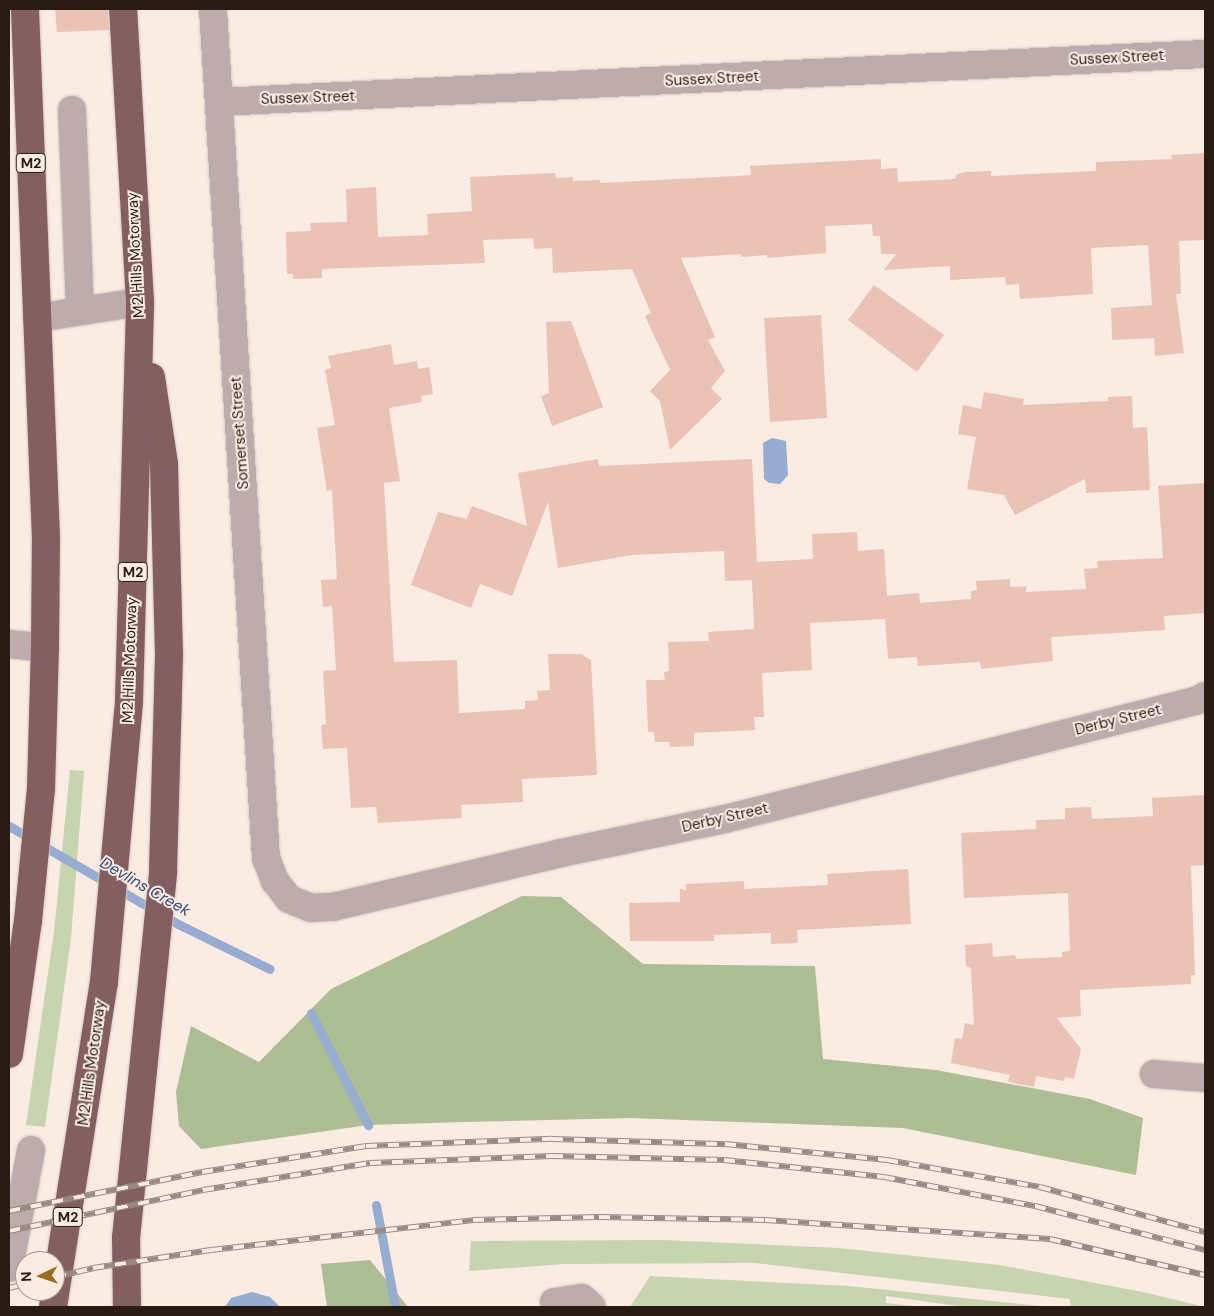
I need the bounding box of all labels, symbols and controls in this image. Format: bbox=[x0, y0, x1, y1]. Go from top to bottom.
street label: Sussex Street bbox=[1069, 47, 1165, 69]
street label: Sussex Street bbox=[664, 68, 760, 90]
street label: Sussex Street bbox=[260, 87, 356, 109]
road number: M2 bbox=[15, 152, 47, 174]
street label: M2 Hills Motorway bbox=[124, 192, 148, 318]
street label: Somerset Street bbox=[227, 376, 253, 490]
road number: M2 bbox=[117, 560, 149, 584]
street label: M2 Hills Motorway bbox=[119, 597, 141, 723]
street label: Derby Street bbox=[1073, 701, 1163, 739]
street label: Derby Street bbox=[680, 799, 770, 837]
water label: Devlins Creek bbox=[96, 853, 194, 921]
street label: M2 Hills Motorway bbox=[74, 999, 110, 1127]
road number: M2 bbox=[52, 1206, 84, 1228]
north arrow bbox=[15, 1251, 65, 1301]
text: N bbox=[17, 1271, 35, 1282]

